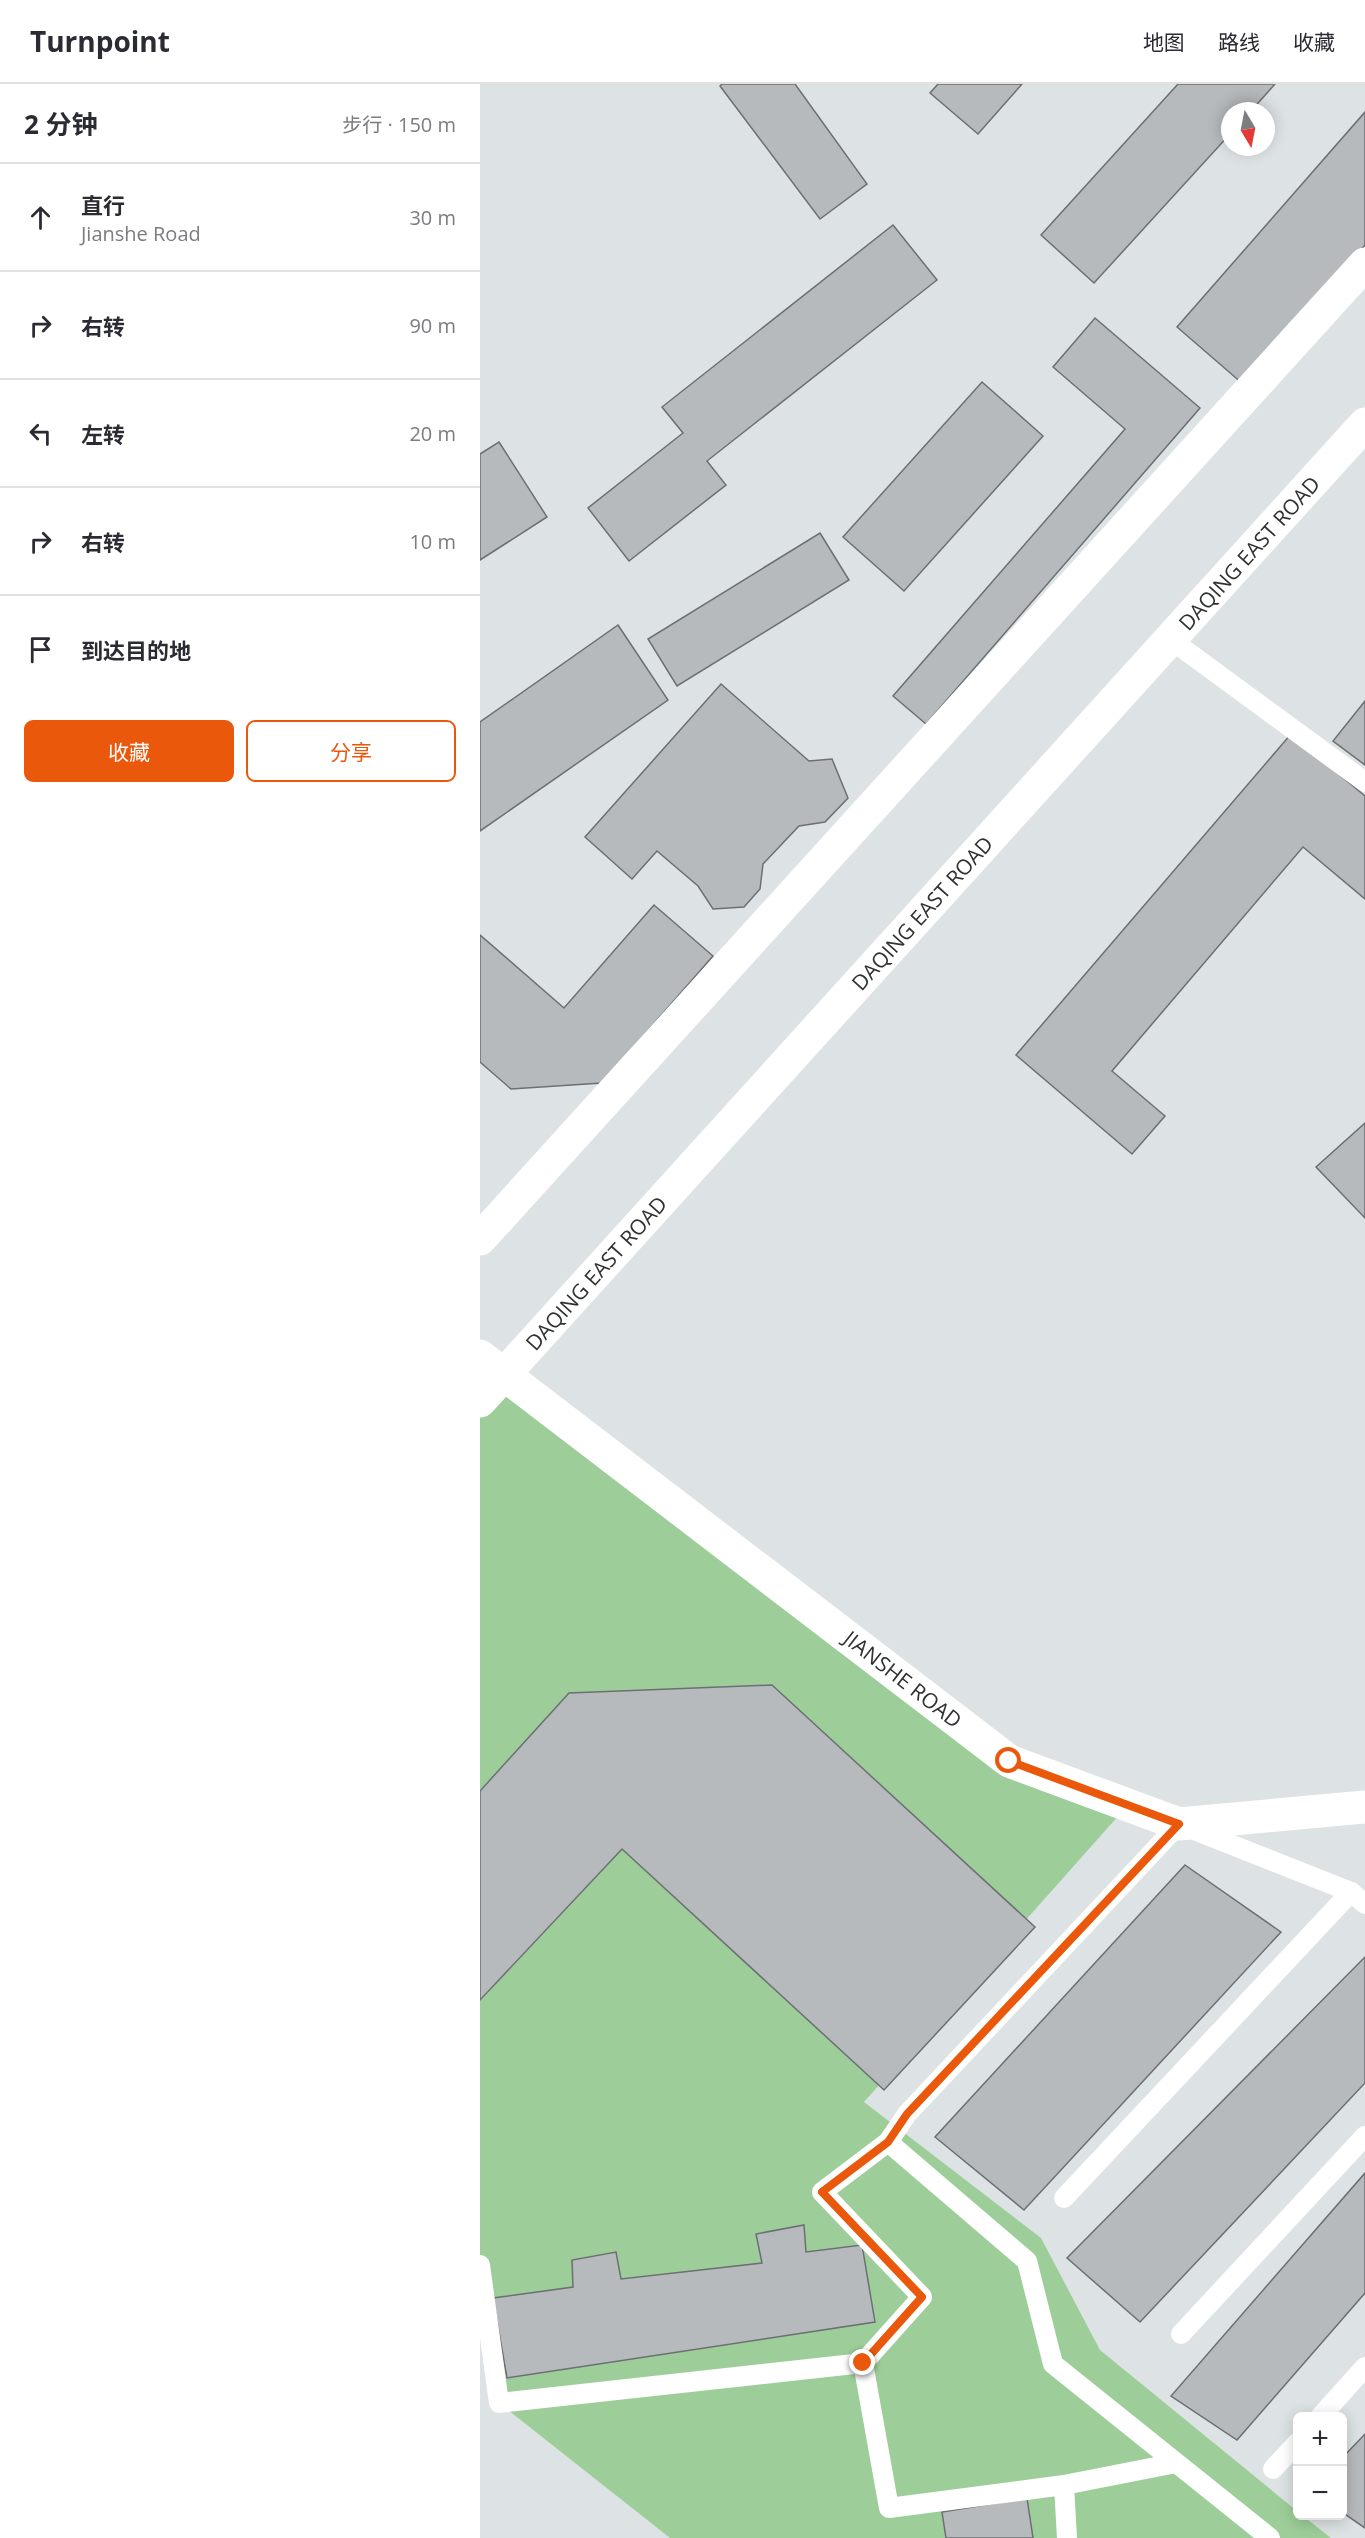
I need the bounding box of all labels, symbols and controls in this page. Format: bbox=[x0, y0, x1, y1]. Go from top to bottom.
text: Turnpoint bbox=[30, 22, 170, 60]
text: 地图 bbox=[1143, 28, 1185, 56]
text: 路线 bbox=[1218, 28, 1260, 56]
text: 收藏 bbox=[1293, 28, 1335, 56]
north arrow bbox=[1221, 102, 1275, 156]
text: 2 分钟 bbox=[24, 106, 98, 142]
text: 步行 · 150 m bbox=[342, 111, 456, 138]
text: 直行 bbox=[81, 190, 125, 220]
icon: ahead bbox=[24, 201, 57, 234]
text: 30 m bbox=[409, 204, 456, 231]
text: Jianshe Road bbox=[81, 220, 201, 247]
icon: right bbox=[24, 309, 57, 342]
text: 右转 bbox=[81, 311, 125, 341]
text: 90 m bbox=[409, 312, 456, 339]
icon: left bbox=[24, 417, 57, 450]
text: 左转 bbox=[81, 419, 125, 449]
text: 20 m bbox=[409, 420, 456, 447]
street label: DAQING EAST ROAD bbox=[1172, 470, 1326, 636]
icon: right bbox=[24, 525, 57, 558]
text: 右转 bbox=[81, 527, 125, 557]
text: 10 m bbox=[409, 528, 456, 555]
icon: arrive bbox=[24, 633, 57, 666]
text: 到达目的地 bbox=[81, 635, 191, 665]
button: 收藏 bbox=[24, 720, 234, 782]
button: 分享 bbox=[246, 720, 456, 782]
street label: DAQING EAST ROAD bbox=[845, 830, 999, 996]
street label: DAQING EAST ROAD bbox=[519, 1190, 673, 1356]
street label: JIANSHE ROAD bbox=[837, 1623, 968, 1734]
route start bbox=[995, 1747, 1021, 1773]
route end bbox=[849, 2349, 875, 2375]
map controls bbox=[1293, 2412, 1347, 2520]
button: + bbox=[1293, 2412, 1347, 2466]
button: − bbox=[1293, 2466, 1347, 2520]

